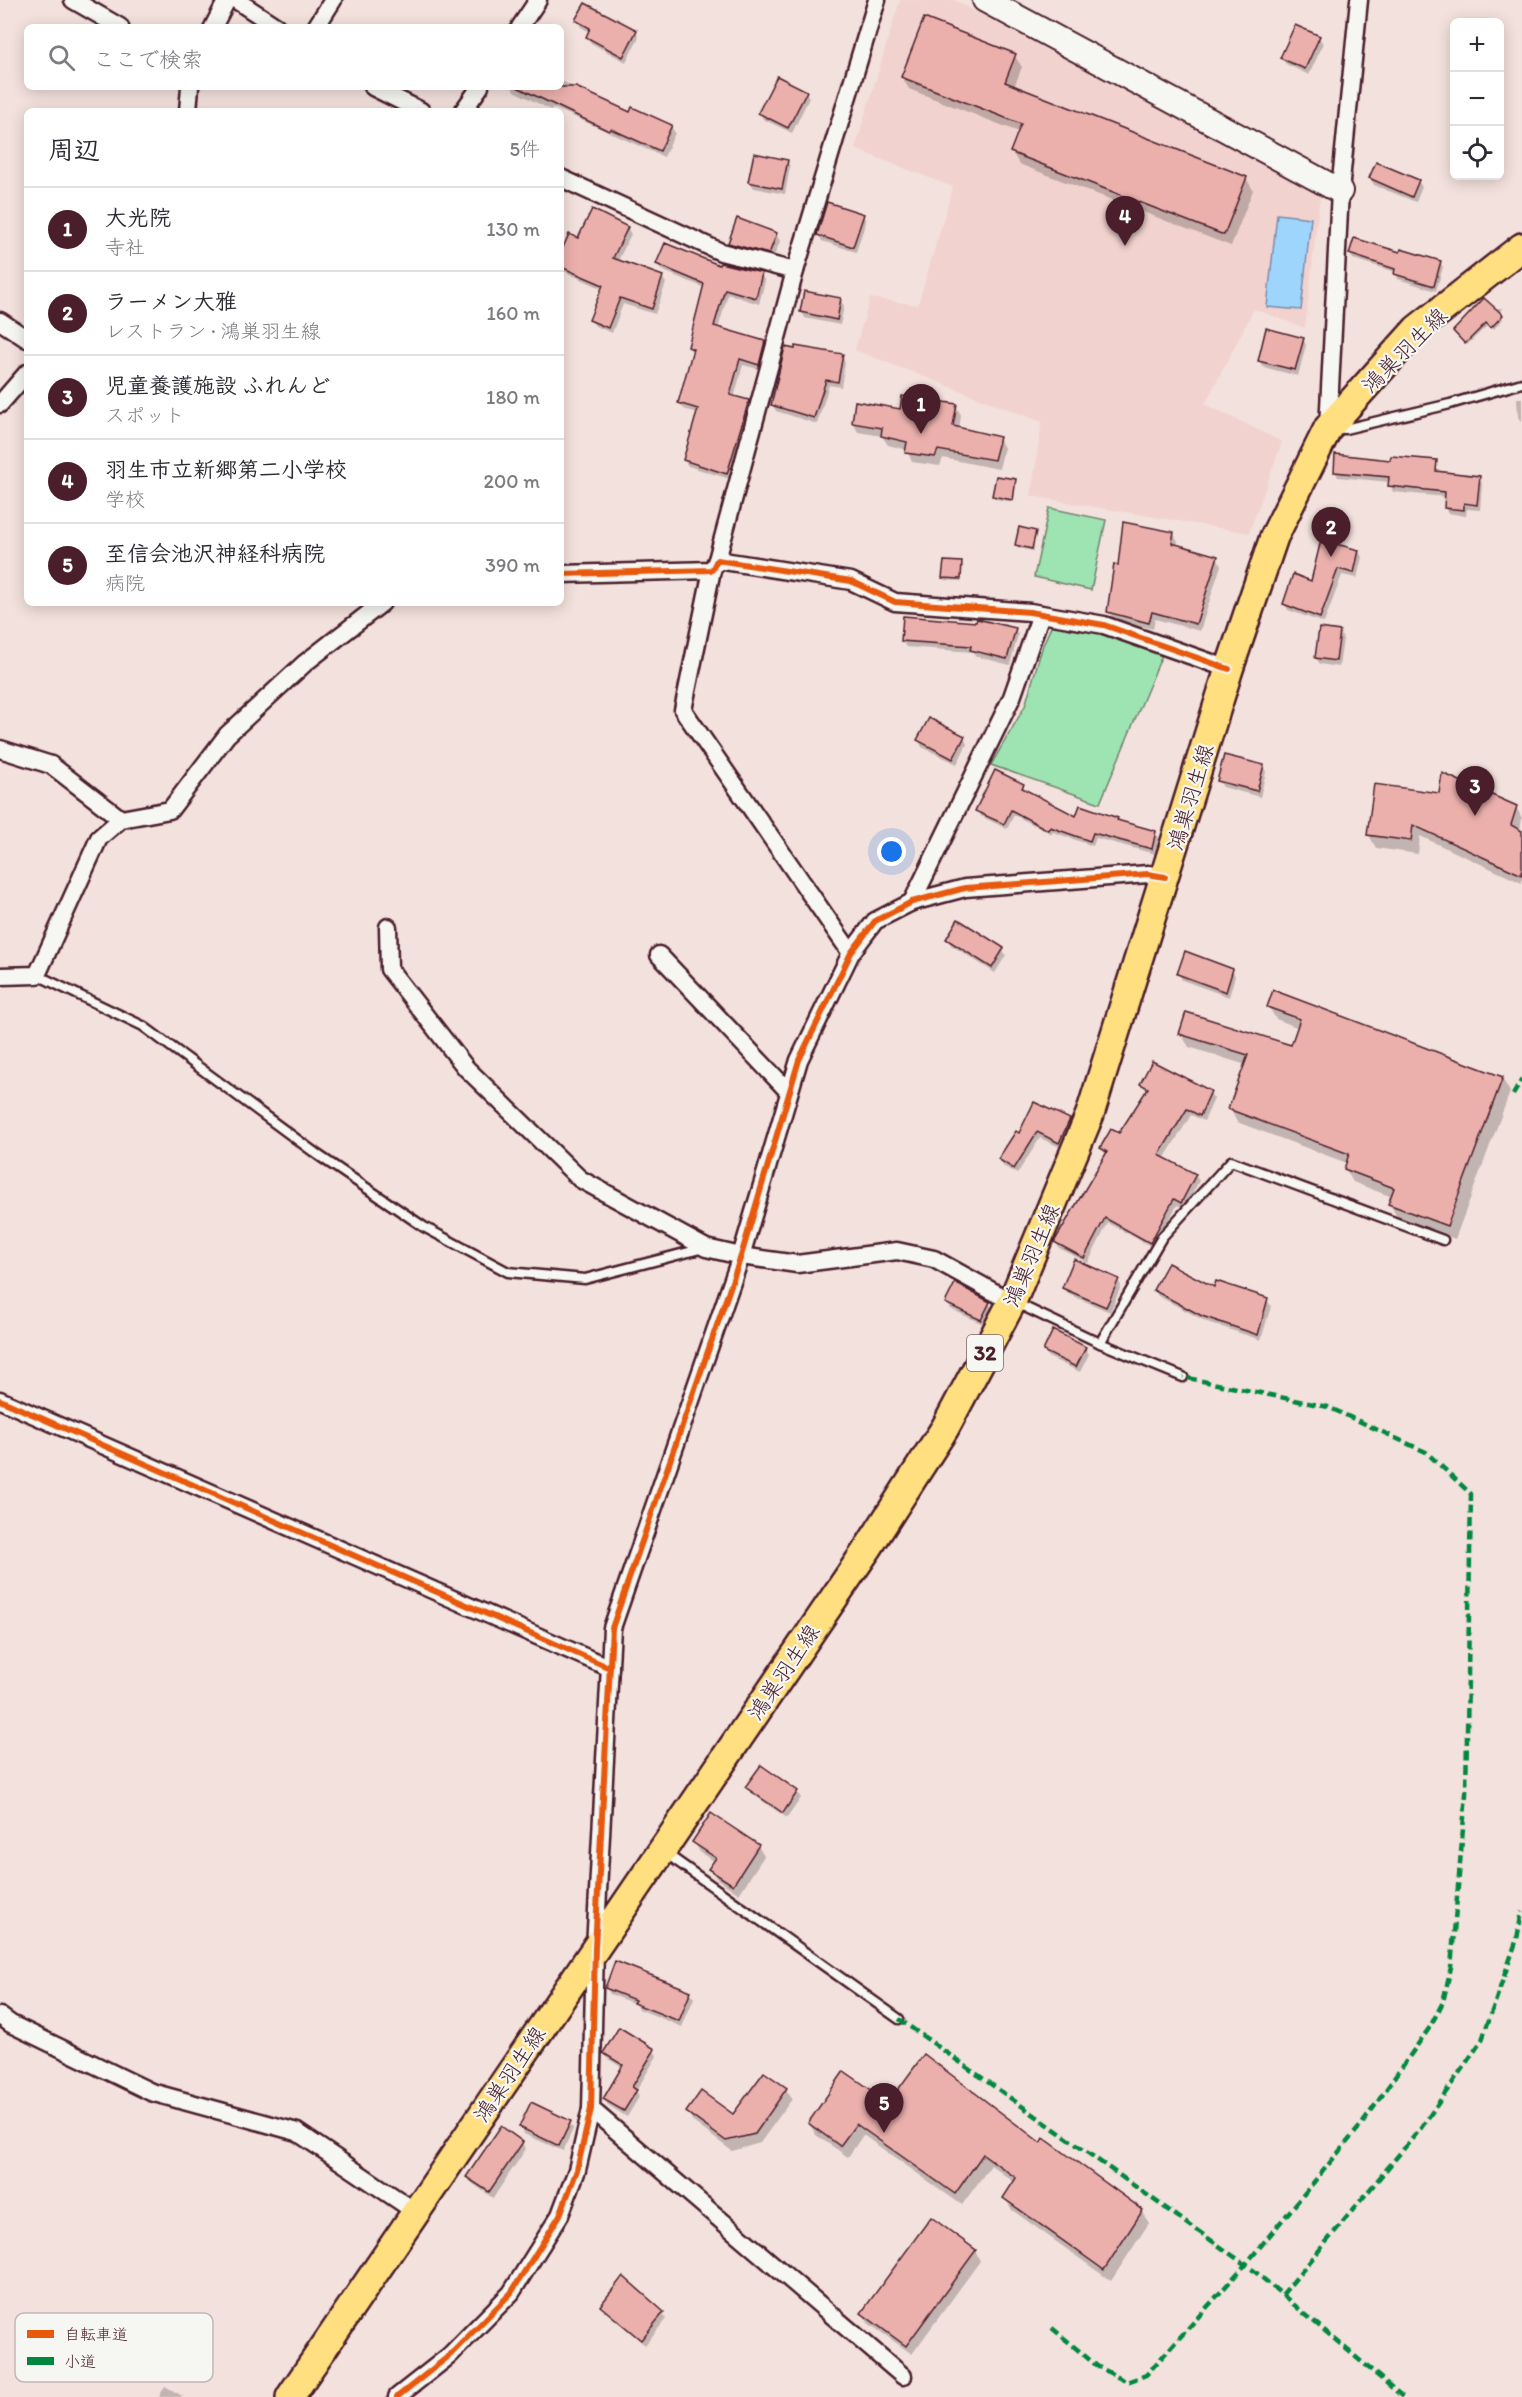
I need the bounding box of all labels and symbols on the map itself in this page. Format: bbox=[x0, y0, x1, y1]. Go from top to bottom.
pin: 4 bbox=[1106, 196, 1144, 246]
street label: 鴻巣羽生線 bbox=[1356, 302, 1453, 399]
pin: 1 bbox=[902, 384, 940, 434]
pin: 2 bbox=[1312, 508, 1350, 557]
street label: 鴻巣羽生線 bbox=[1161, 741, 1219, 854]
pin: 3 bbox=[1456, 766, 1494, 816]
your location bbox=[877, 837, 906, 866]
street label: 鴻巣羽生線 bbox=[998, 1199, 1065, 1311]
road number: 32 bbox=[967, 1335, 1003, 1371]
street label: 鴻巣羽生線 bbox=[741, 1619, 825, 1725]
street label: 鴻巣羽生線 bbox=[467, 2021, 551, 2127]
pin: 5 bbox=[864, 2084, 904, 2133]
legend bbox=[15, 2313, 213, 2382]
text: 自転車道 bbox=[64, 2325, 128, 2344]
text: 小道 bbox=[64, 2352, 96, 2371]

